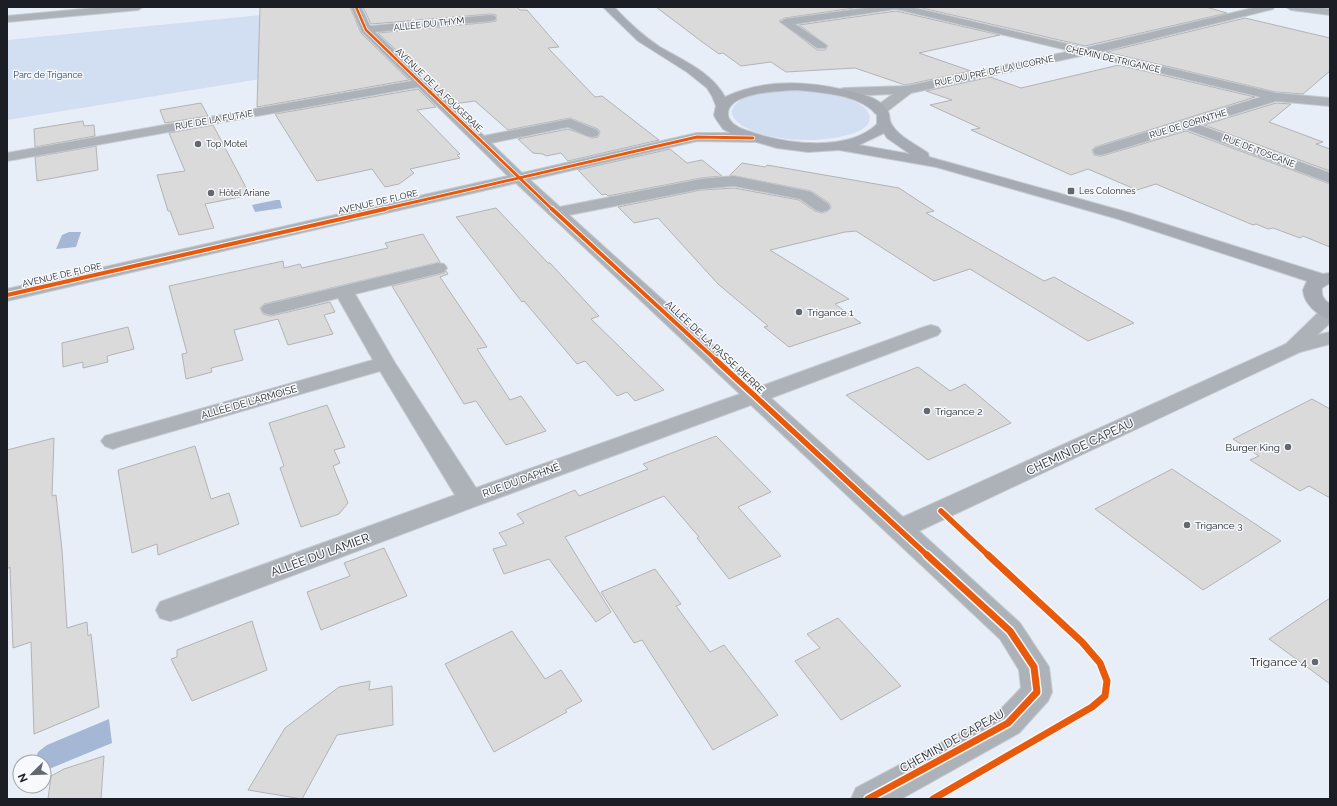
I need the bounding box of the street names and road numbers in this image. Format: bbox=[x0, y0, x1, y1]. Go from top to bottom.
street label: ALLÉE DU THYM bbox=[393, 14, 465, 33]
street label: CHEMIN DE TRIGANCE bbox=[1065, 43, 1162, 75]
street label: AVENUE DE LA FOUGERAIE bbox=[394, 46, 485, 134]
street label: RUE DU PRÉ DE LA LICORNE bbox=[933, 52, 1055, 89]
street label: RUE DE CORINTHE bbox=[1148, 107, 1228, 141]
street label: RUE DE LA FUTAIE bbox=[174, 108, 254, 132]
street label: RUE DE TOSCANE bbox=[1222, 133, 1297, 170]
street label: AVENUE DE FLORE bbox=[337, 188, 419, 216]
street label: AVENUE DE FLORE bbox=[21, 261, 103, 289]
street label: ALLÉE DE LA PASSE PIERRE bbox=[663, 298, 767, 396]
street label: ALLÉE DE L'ARMOISE bbox=[200, 383, 298, 421]
street label: CHEMIN DE CAPEAU bbox=[1024, 416, 1136, 478]
street label: RUE DU DAPHNÉ bbox=[481, 461, 561, 499]
street label: ALLÉE DU LAMIER bbox=[269, 531, 372, 579]
street label: CHEMIN DE CAPEAU bbox=[897, 707, 1007, 775]

